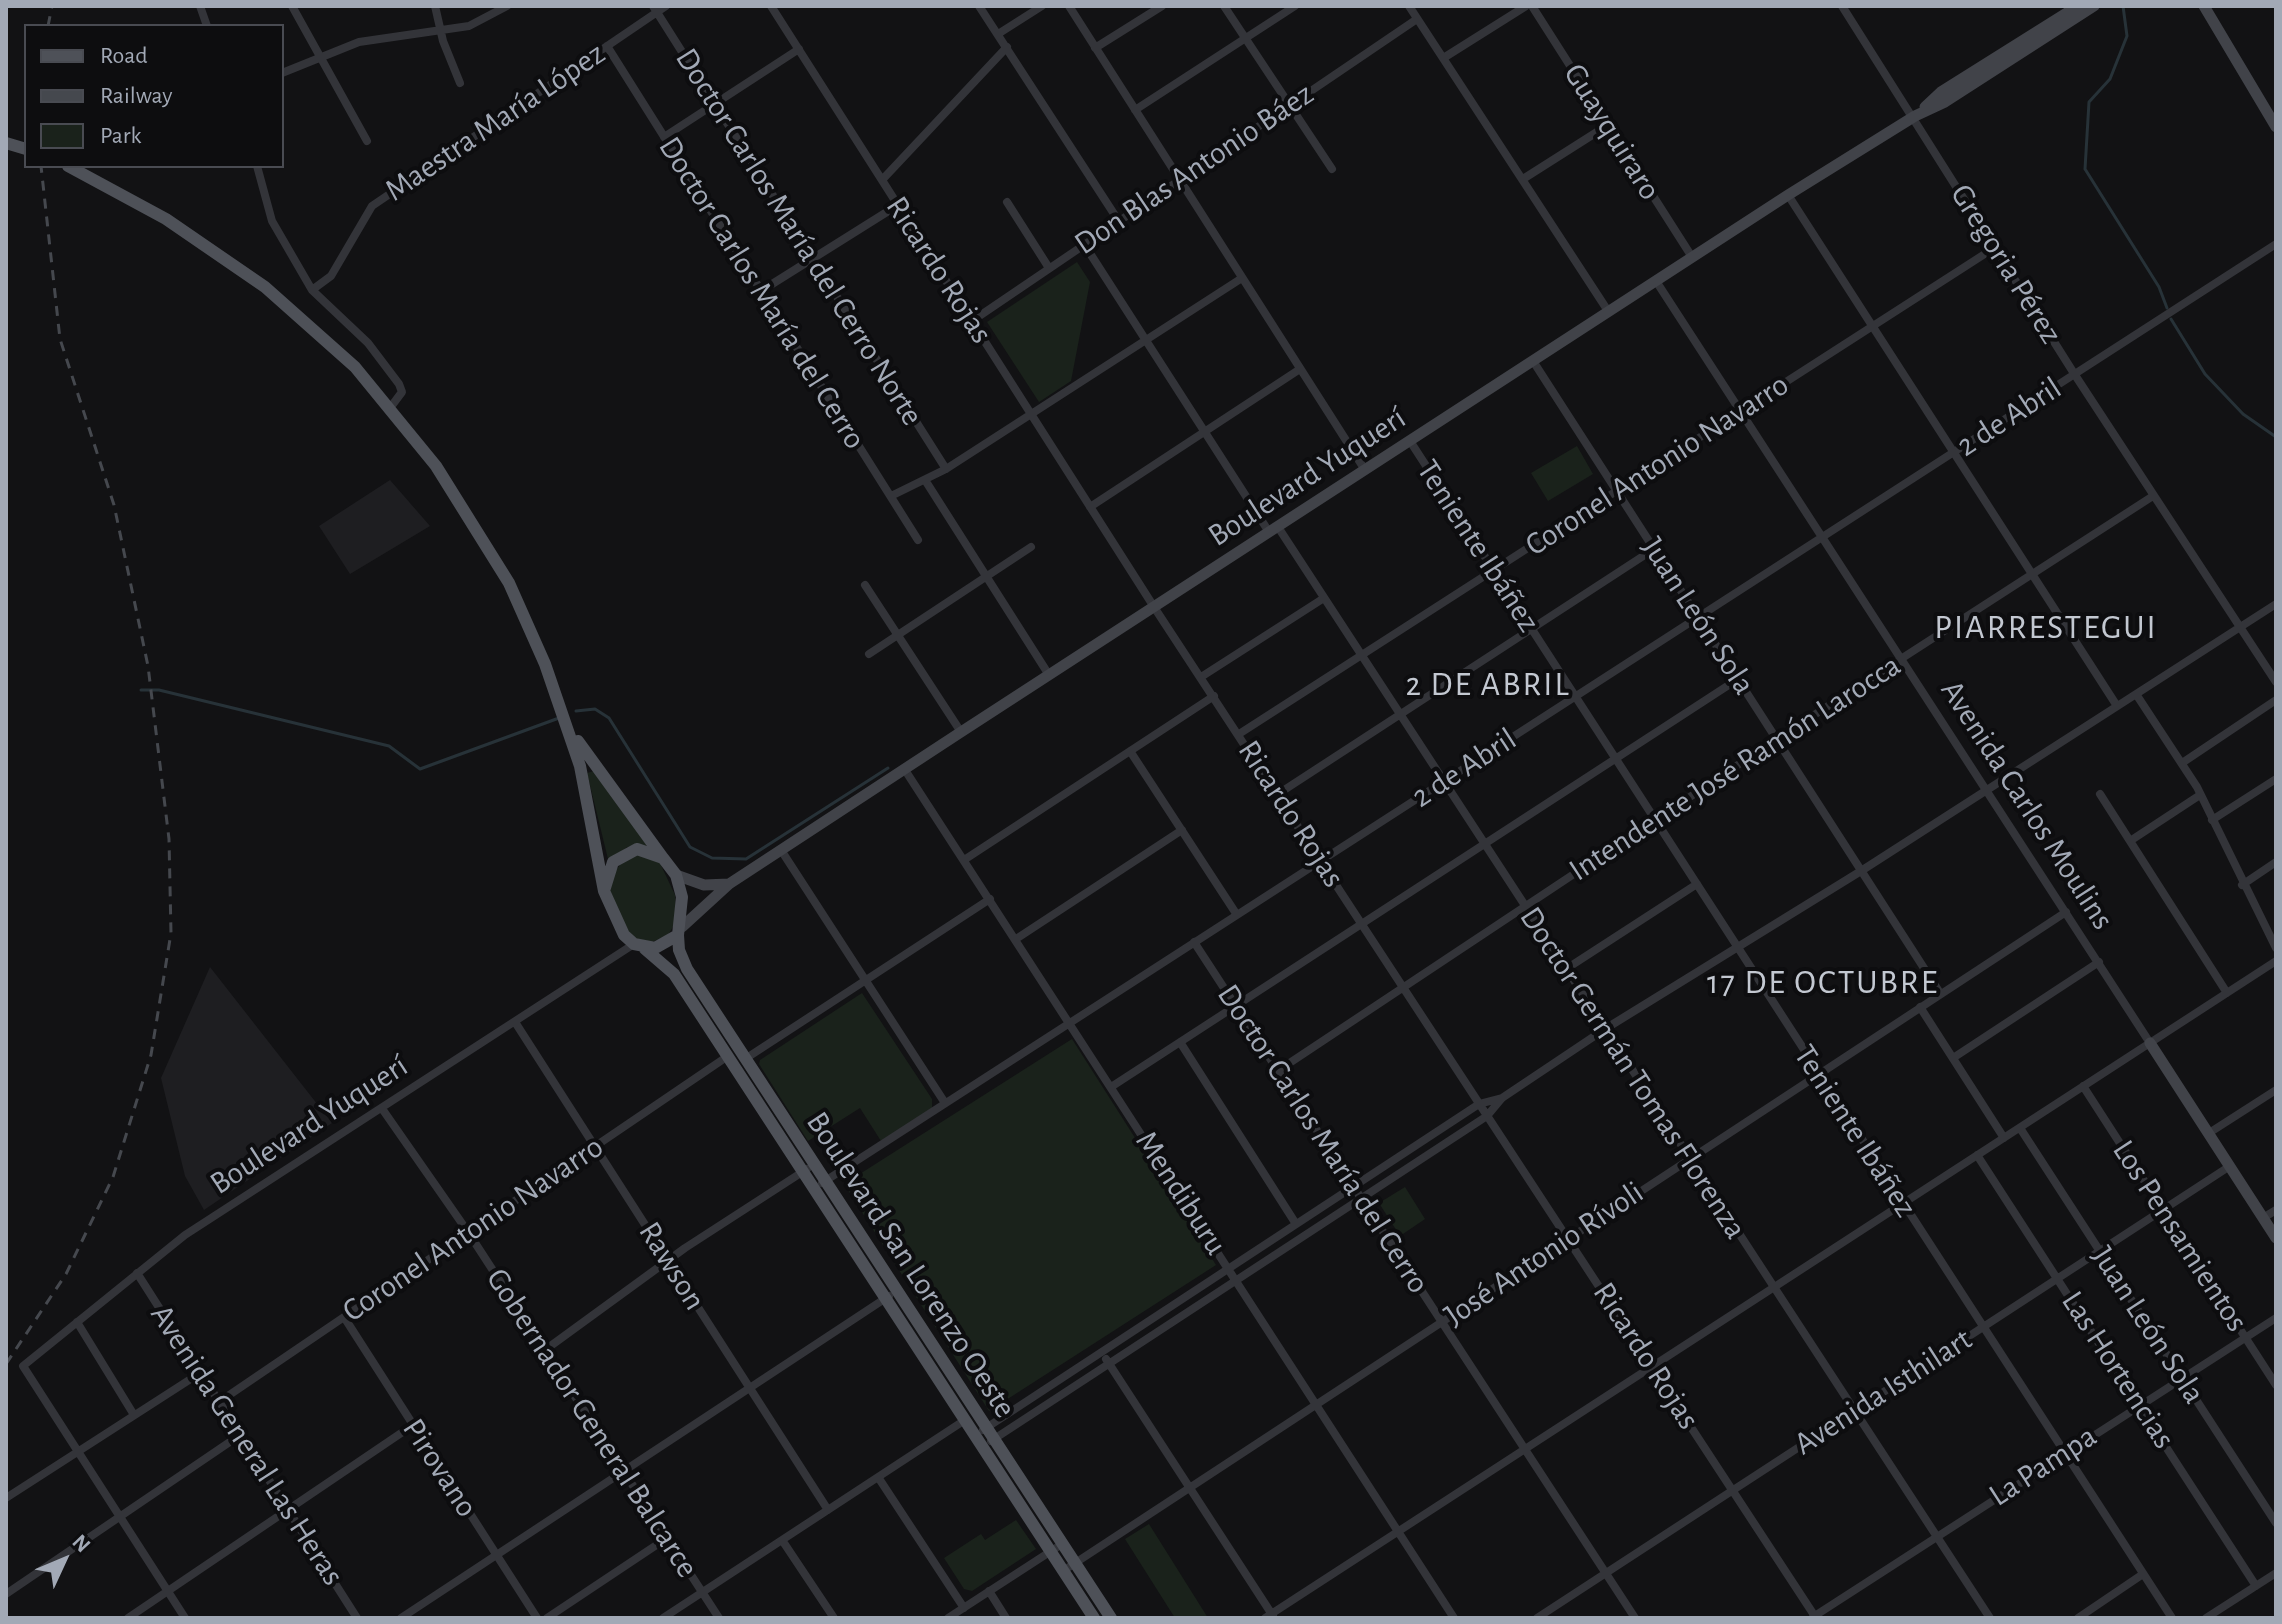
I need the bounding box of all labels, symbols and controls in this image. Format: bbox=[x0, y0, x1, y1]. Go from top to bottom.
legend bbox=[24, 24, 284, 168]
street label: Maestra María López bbox=[378, 34, 612, 210]
street label: Doctor Carlos María del Cerro Norte bbox=[667, 41, 931, 433]
text: Road bbox=[100, 44, 148, 68]
street label: Guayquiraro bbox=[1555, 57, 1669, 207]
street label: Don Blas Antonio Báez bbox=[1067, 75, 1321, 263]
text: Railway bbox=[100, 84, 172, 108]
text: Park bbox=[100, 124, 141, 148]
street label: Doctor Carlos María del Cerro bbox=[650, 130, 874, 456]
street label: Gregoria Pérez bbox=[1942, 177, 2070, 351]
street label: Ricardo Rojas bbox=[877, 189, 1001, 351]
street label: Coronel Antonio Navarro bbox=[1518, 366, 1796, 564]
street label: 2 de Abril bbox=[1949, 369, 2069, 465]
street label: Boulevard Yuquerí bbox=[1201, 399, 1413, 555]
street label: Teniente Ibáñez bbox=[1408, 453, 1548, 639]
street label: Juan León Sola bbox=[1633, 530, 1763, 702]
district label: PIARRESTEGUI bbox=[1934, 608, 2158, 648]
street label: Intendente José Ramón Larocca bbox=[1562, 646, 1908, 890]
district label: 2 DE ABRIL bbox=[1405, 665, 1571, 705]
street label: Avenida Carlos Moulins bbox=[1932, 673, 2122, 937]
street label: 2 de Abril bbox=[1404, 720, 1524, 816]
street label: Ricardo Rojas bbox=[1229, 733, 1353, 895]
street label: Doctor Germán Tomas Florenza bbox=[1511, 900, 1755, 1246]
district label: 17 DE OCTUBRE bbox=[1707, 963, 1939, 1003]
street label: Doctor Carlos María del Cerro bbox=[1209, 977, 1437, 1301]
street label: Teniente Ibáñez bbox=[1785, 1038, 1925, 1224]
street label: Boulevard Yuquerí bbox=[203, 1047, 415, 1203]
street label: Boulevard San Lorenzo Oeste bbox=[798, 1105, 1024, 1425]
street label: Mendiburu bbox=[1127, 1124, 1235, 1262]
street label: Coronel Antonio Navarro bbox=[335, 1128, 611, 1330]
street label: Los Pensamientos bbox=[2104, 1133, 2256, 1339]
street label: José Antonio Rívoli bbox=[1437, 1173, 1651, 1335]
street label: Rawson bbox=[630, 1215, 714, 1317]
street label: Juan León Sola bbox=[2083, 1239, 2213, 1411]
street label: Gobernador General Balcarce bbox=[478, 1261, 706, 1585]
street label: Ricardo Rojas bbox=[1584, 1275, 1708, 1437]
street label: Las Hortencias bbox=[2053, 1284, 2183, 1456]
street label: Avenida General Las Heras bbox=[142, 1297, 352, 1593]
street label: Avenida Isthilart bbox=[1787, 1320, 1979, 1464]
street label: Pirovano bbox=[394, 1412, 486, 1524]
street label: La Pampa bbox=[1982, 1417, 2104, 1515]
north arrow bbox=[24, 1520, 104, 1600]
text: N bbox=[68, 1530, 94, 1556]

